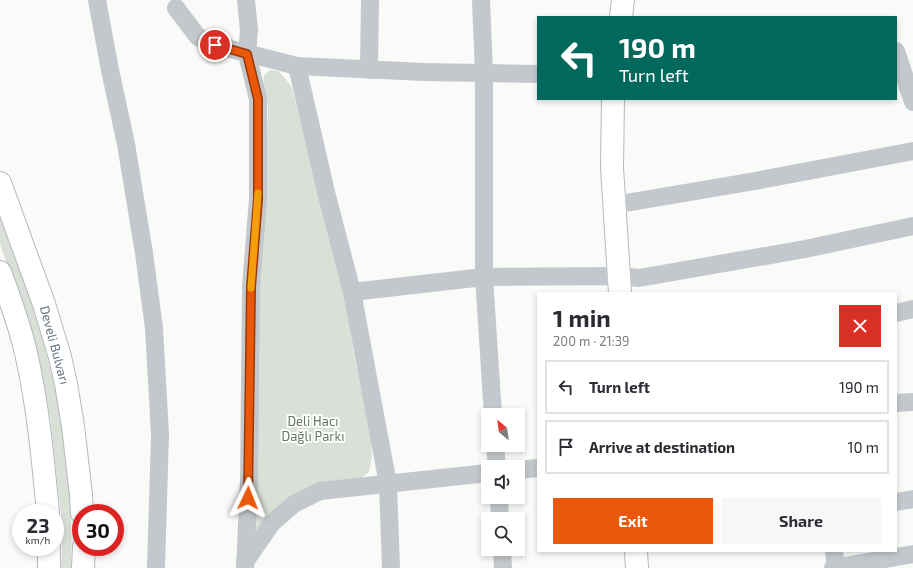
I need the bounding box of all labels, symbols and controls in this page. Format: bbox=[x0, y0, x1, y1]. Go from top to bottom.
pin bbox=[198, 28, 232, 62]
text: 190 m bbox=[619, 30, 696, 64]
icon: left bbox=[553, 32, 605, 84]
icon: arrive bbox=[204, 34, 226, 56]
text: Turn left bbox=[619, 64, 689, 86]
text: 1 min bbox=[553, 303, 611, 332]
street label: Develi Bulvarı bbox=[37, 304, 73, 386]
button: close bbox=[839, 305, 881, 347]
text: 200 m · 21:39 bbox=[553, 333, 629, 349]
icon: left bbox=[555, 376, 577, 398]
text: Turn left bbox=[589, 378, 650, 396]
text: 190 m bbox=[839, 378, 879, 396]
north arrow bbox=[481, 408, 525, 452]
map controls bbox=[481, 408, 525, 556]
park label: Deli Hacı Dağlı Parkı bbox=[282, 413, 344, 444]
icon: arrive bbox=[555, 436, 577, 458]
text: Arrive at destination bbox=[589, 438, 735, 456]
text: 10 m bbox=[847, 438, 879, 456]
button: sound bbox=[481, 460, 525, 504]
position arrow bbox=[227, 477, 269, 519]
button: Exit bbox=[553, 498, 713, 544]
button: Share bbox=[721, 498, 881, 544]
speed limit sign: 30 bbox=[72, 504, 124, 556]
button: search bbox=[481, 512, 525, 556]
text: 23 bbox=[27, 513, 49, 537]
text: km/h bbox=[26, 534, 50, 546]

